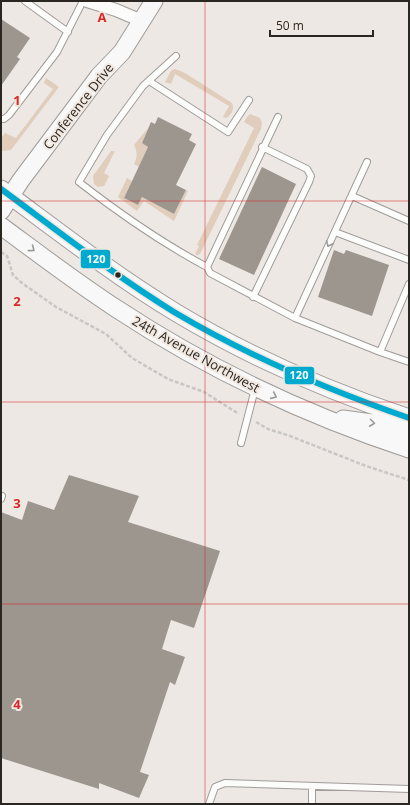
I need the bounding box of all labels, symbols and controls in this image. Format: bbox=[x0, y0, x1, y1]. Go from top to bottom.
text: A bbox=[98, 8, 107, 26]
scale bar bbox=[270, 12, 373, 38]
text: 50 m bbox=[276, 17, 304, 34]
street label: Conference Drive bbox=[39, 59, 117, 153]
text: 1 bbox=[13, 91, 21, 109]
one-way arrow bbox=[326, 240, 334, 248]
one-way arrow bbox=[28, 244, 35, 251]
line badge: 120 bbox=[80, 249, 111, 269]
text: 120 bbox=[87, 251, 105, 266]
unlabelled marker bbox=[113, 270, 123, 280]
text: 2 bbox=[13, 292, 21, 310]
street label: 24th Avenue Northwest bbox=[129, 311, 263, 397]
line badge: 120 bbox=[284, 366, 315, 385]
text: 120 bbox=[290, 367, 308, 382]
one-way arrow bbox=[270, 391, 278, 399]
one-way arrow bbox=[369, 418, 375, 427]
text: 3 bbox=[13, 494, 21, 512]
text: 4 bbox=[13, 695, 21, 713]

